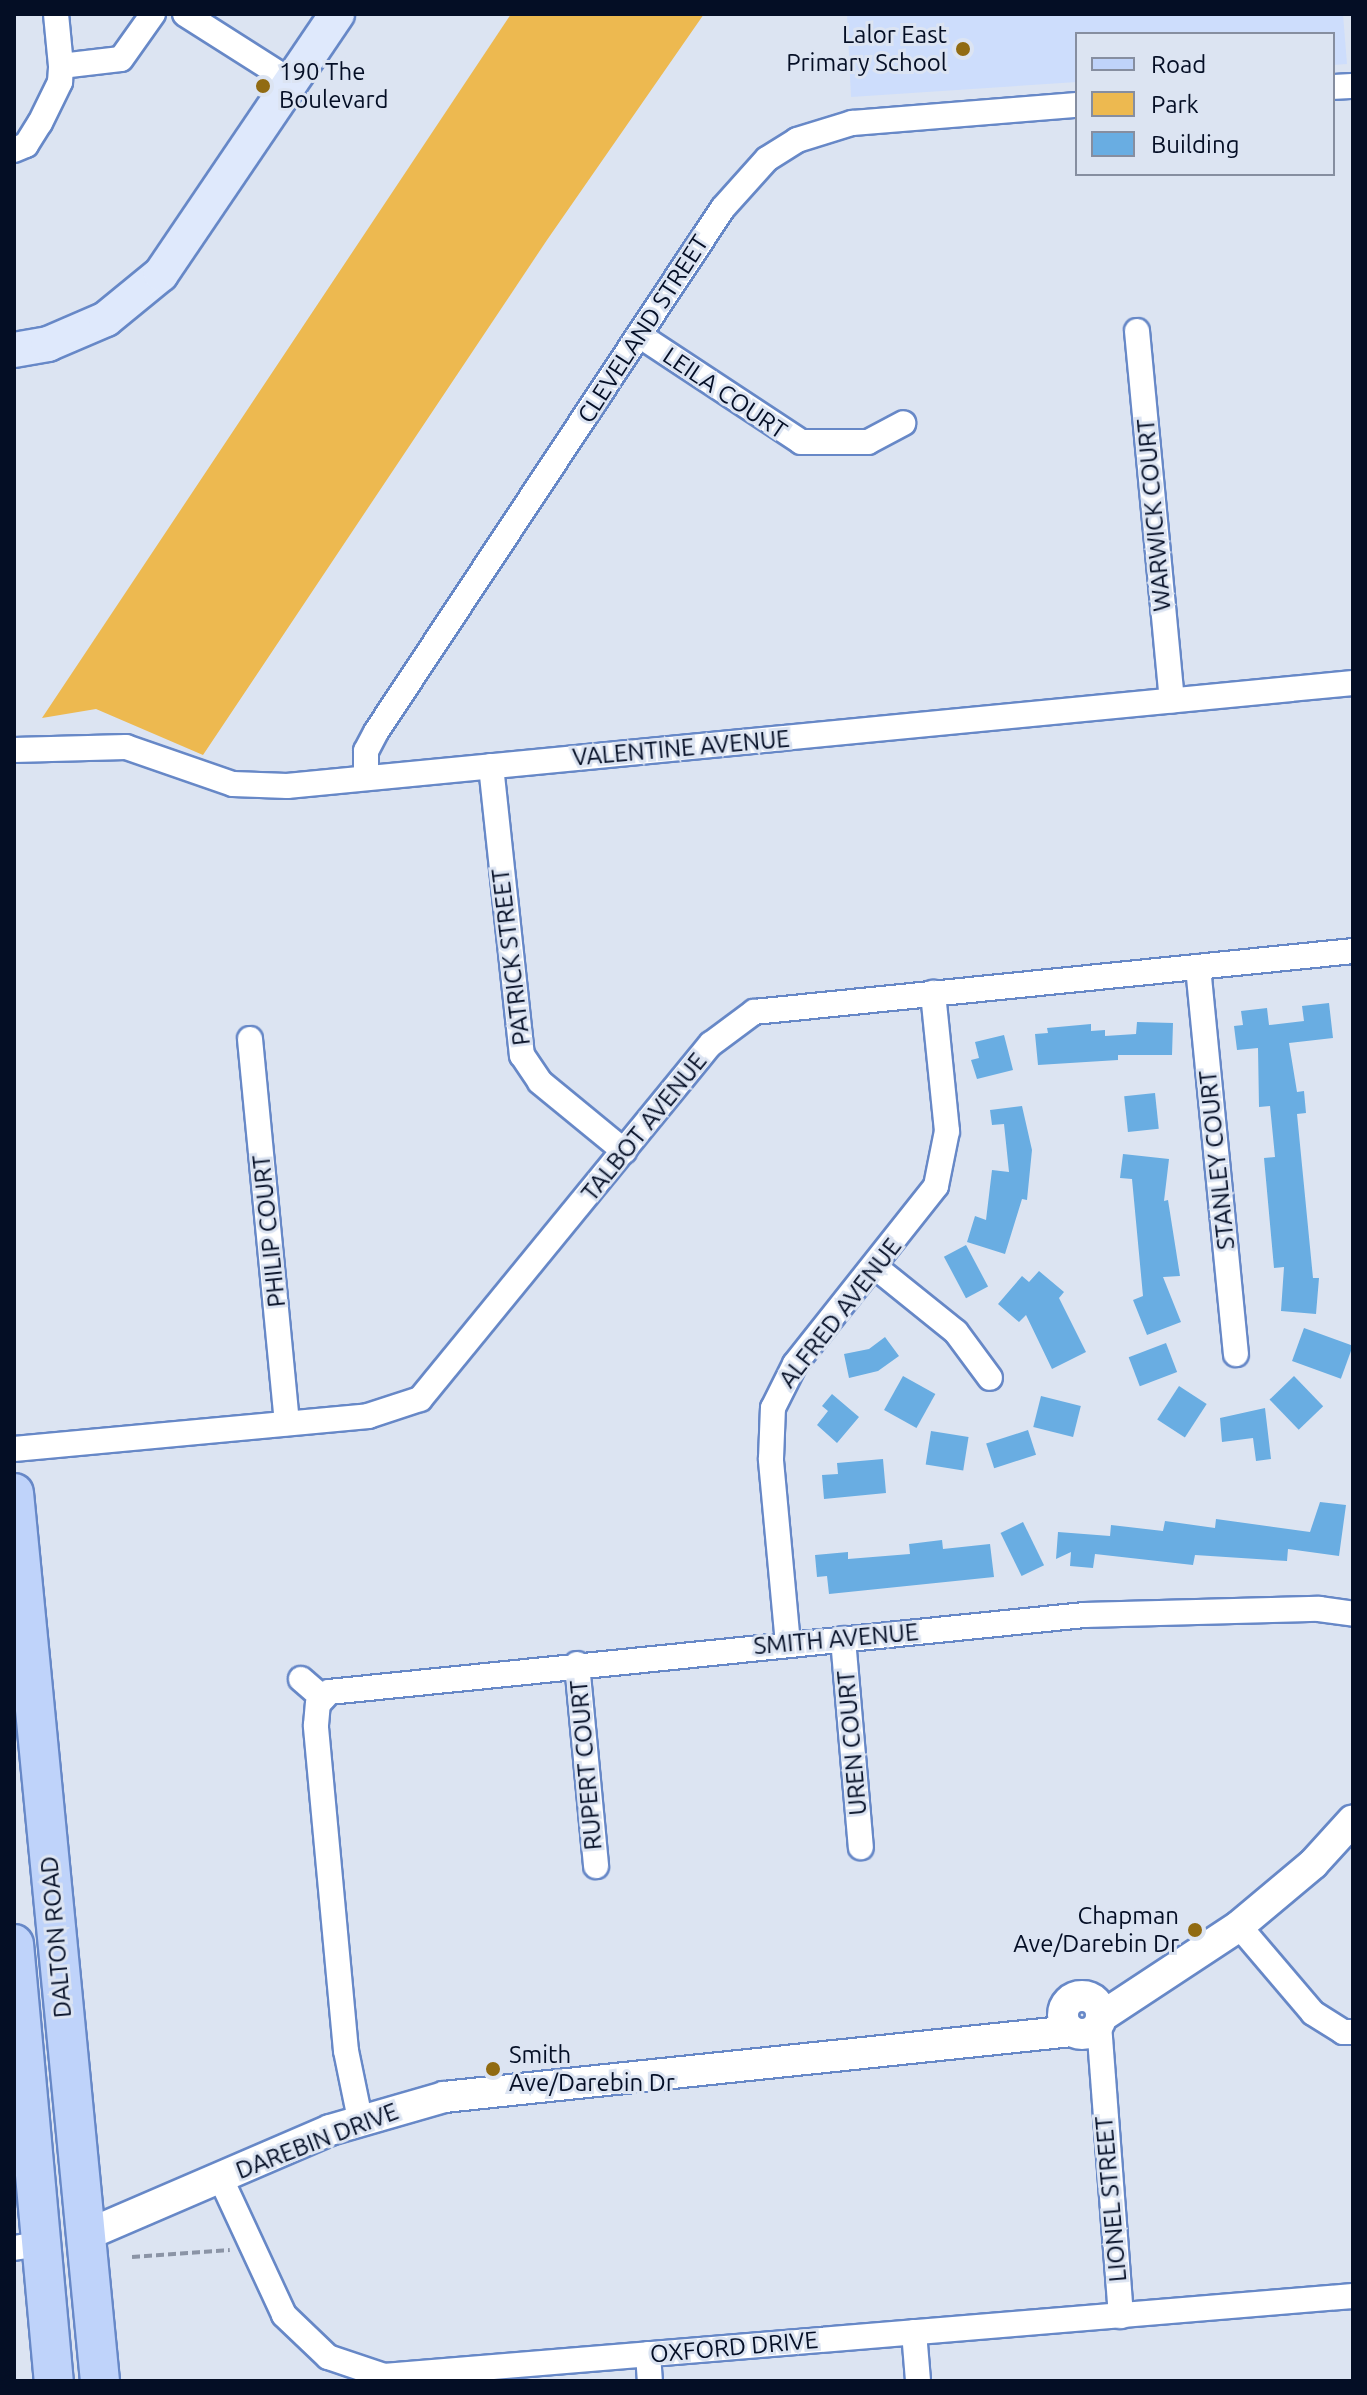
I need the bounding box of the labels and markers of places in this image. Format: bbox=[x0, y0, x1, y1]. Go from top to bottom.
place label: Lalor East Primary School bbox=[786, 21, 947, 77]
marker: Lalor East Primary School bbox=[954, 40, 972, 58]
place label: 190 The Boulevard bbox=[279, 58, 389, 114]
marker: 190 The Boulevard bbox=[254, 77, 272, 95]
place label: Chapman Ave/Darebin Dr bbox=[1013, 1902, 1179, 1958]
marker: Chapman Ave/Darebin Dr bbox=[1186, 1921, 1204, 1939]
place label: Smith Ave/Darebin Dr bbox=[509, 2041, 675, 2097]
marker: Smith Ave/Darebin Dr bbox=[484, 2060, 502, 2078]

